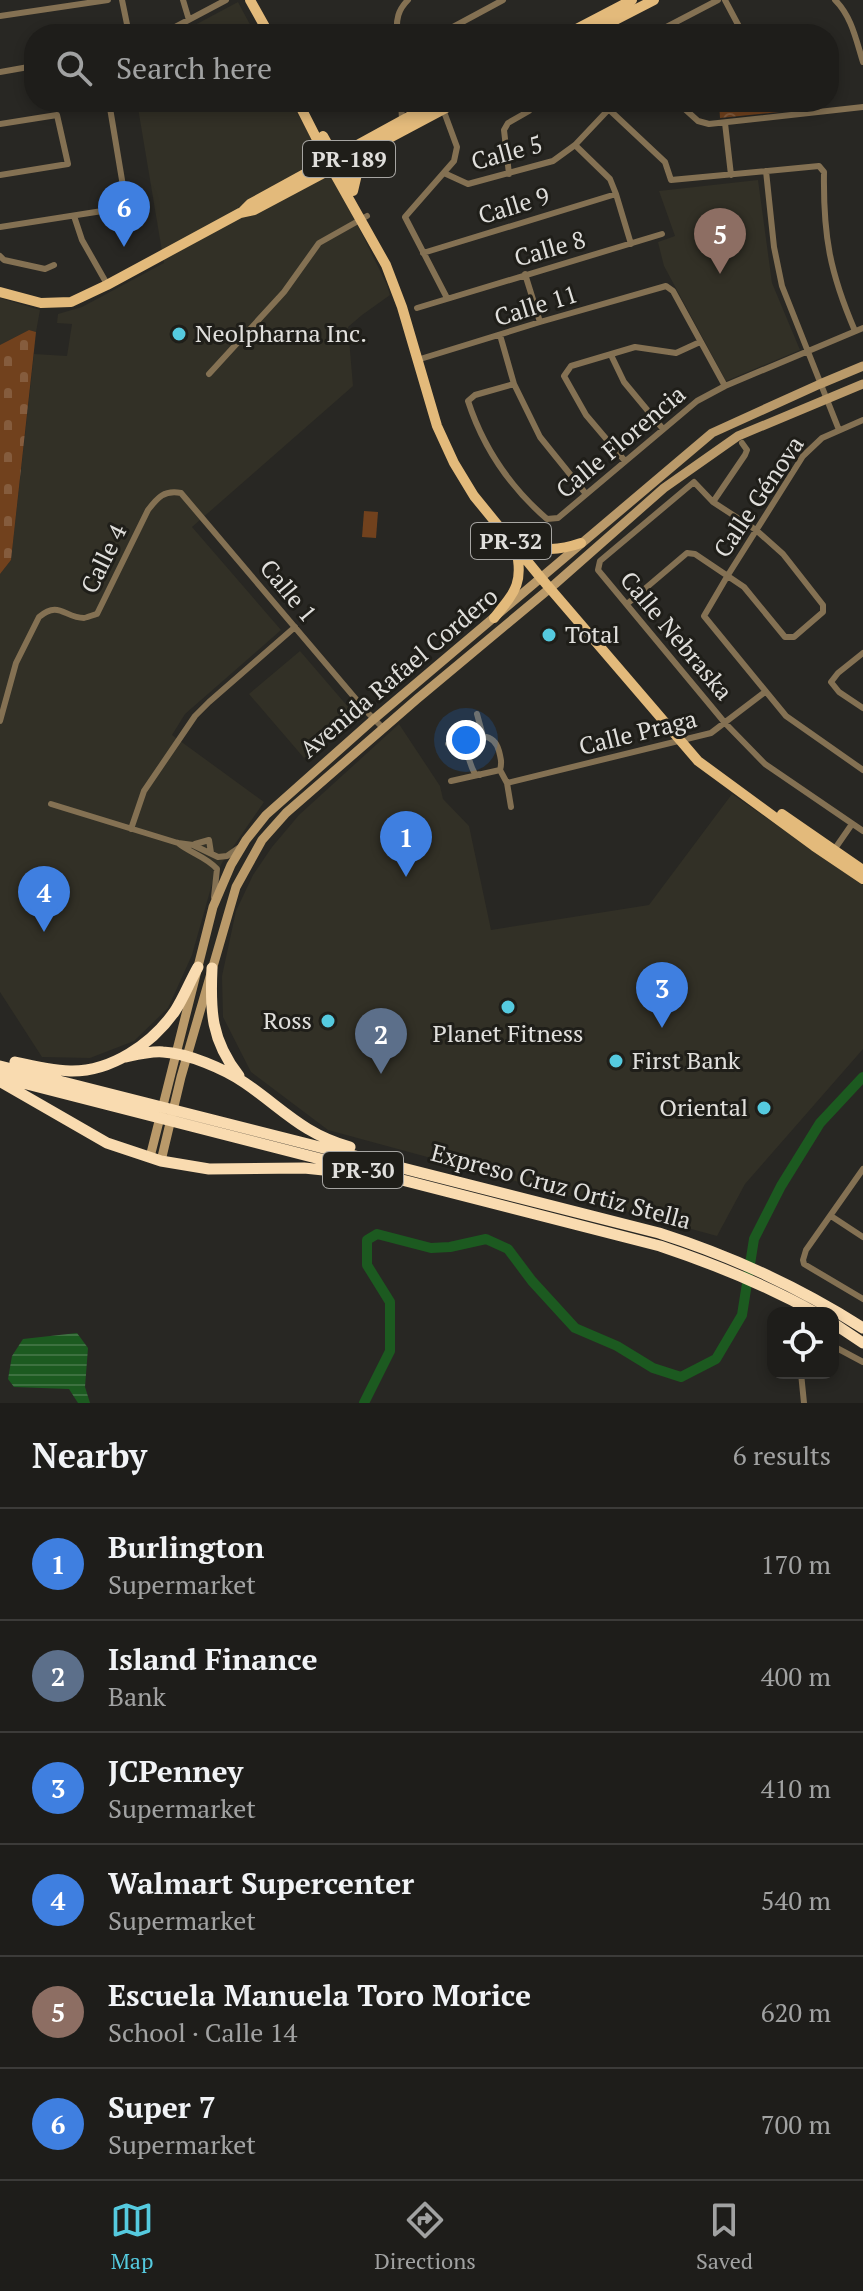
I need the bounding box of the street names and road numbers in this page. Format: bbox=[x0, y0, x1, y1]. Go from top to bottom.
street label: Calle 5 bbox=[467, 127, 546, 177]
road number: PR-189 bbox=[303, 141, 395, 177]
street label: Calle 9 bbox=[474, 179, 553, 231]
street label: Calle 8 bbox=[510, 223, 589, 273]
street label: Calle 11 bbox=[490, 277, 581, 333]
street label: Calle Florencia bbox=[549, 378, 692, 505]
street label: Calle Génova bbox=[706, 429, 811, 563]
street label: Calle 4 bbox=[73, 519, 134, 598]
road number: PR-32 bbox=[471, 523, 551, 559]
street label: Calle 1 bbox=[253, 552, 324, 629]
street label: Calle Nebraska bbox=[613, 564, 740, 707]
street label: Avenida Rafael Cordero bbox=[293, 580, 504, 765]
street label: Calle Praga bbox=[576, 702, 700, 762]
street label: Expreso Cruz Ortiz Stella bbox=[428, 1136, 695, 1236]
road number: PR-30 bbox=[323, 1152, 403, 1188]

